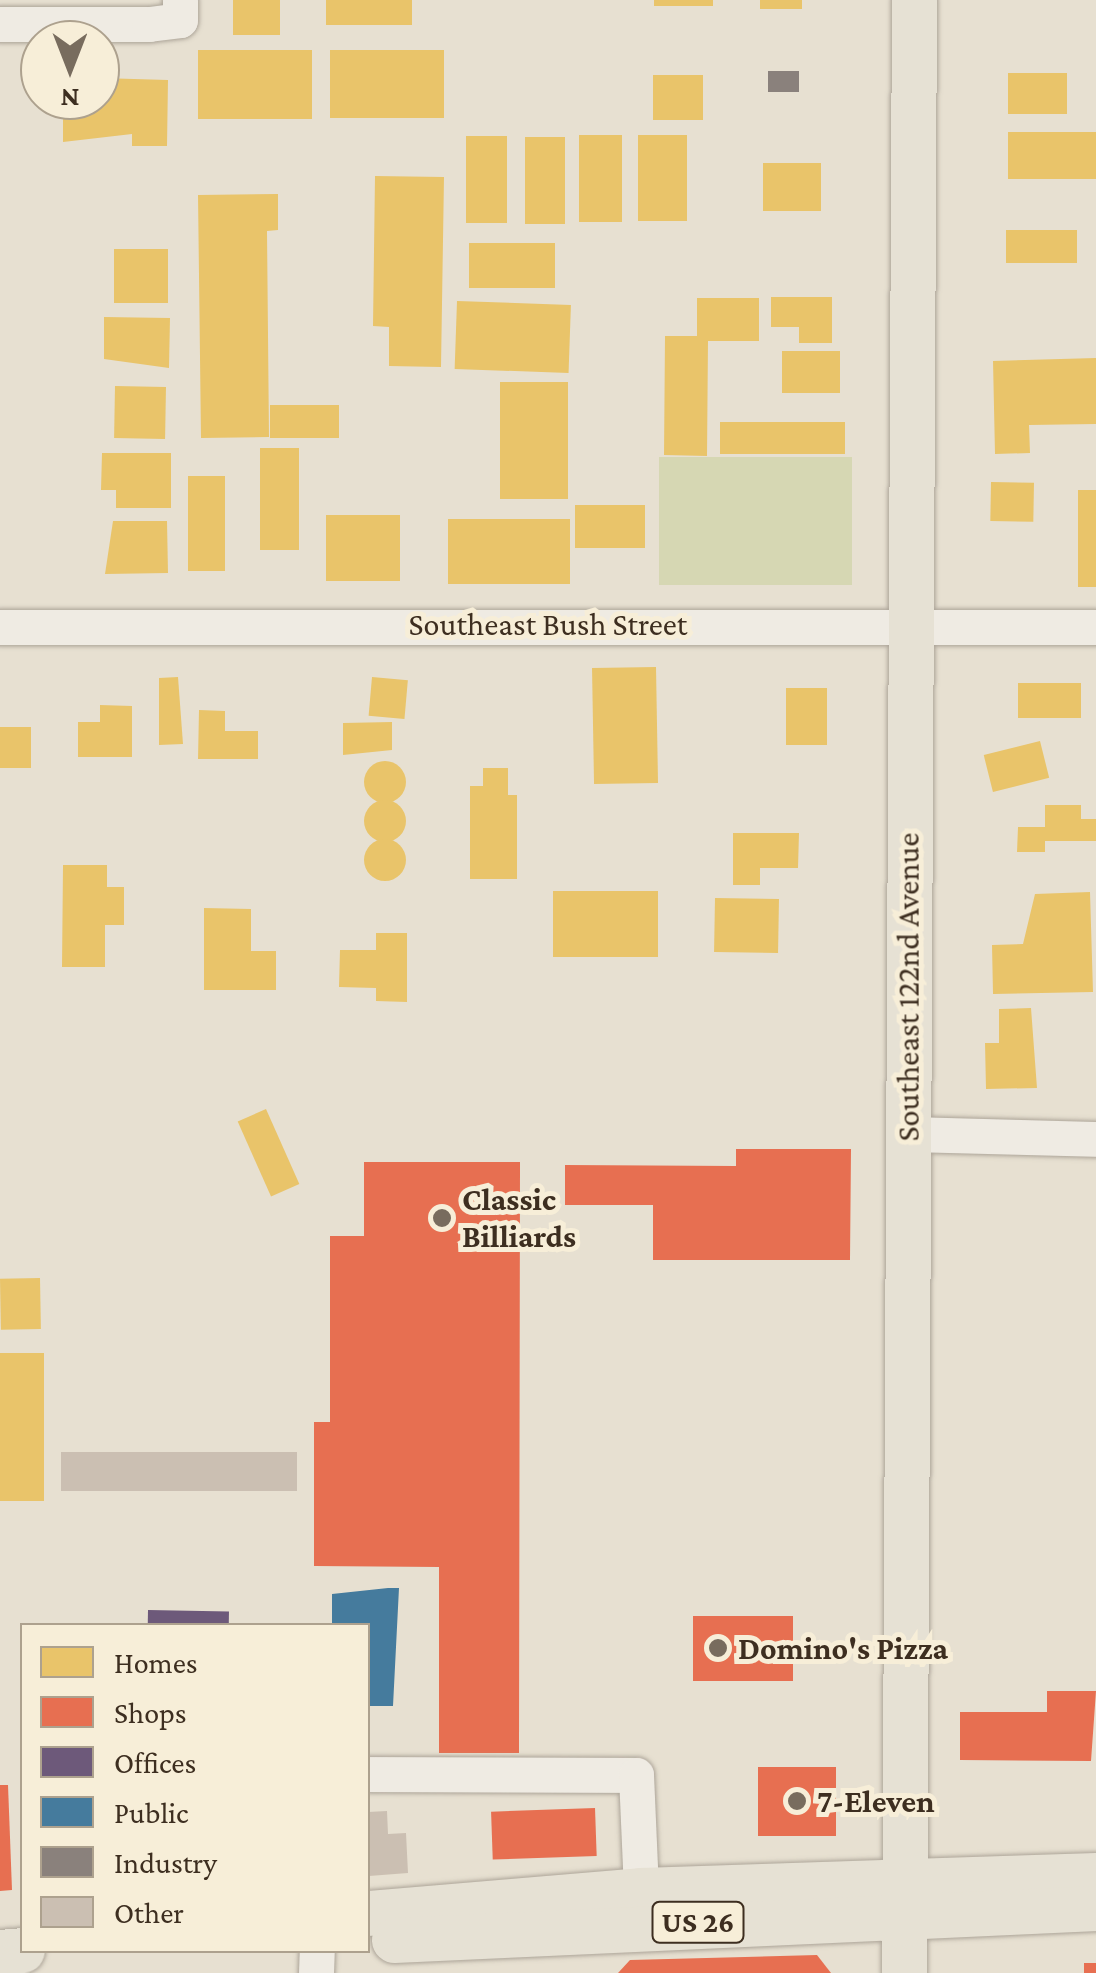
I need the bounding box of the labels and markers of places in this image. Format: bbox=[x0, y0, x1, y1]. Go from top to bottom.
place label: Classic Billiards bbox=[462, 1181, 576, 1256]
marker: Classic Billiards bbox=[431, 1207, 453, 1229]
place label: Domino's Pizza bbox=[738, 1629, 948, 1667]
marker: Domino's Pizza bbox=[707, 1637, 729, 1659]
place label: 7-Eleven bbox=[817, 1782, 935, 1820]
marker: 7-Eleven bbox=[786, 1790, 808, 1812]

